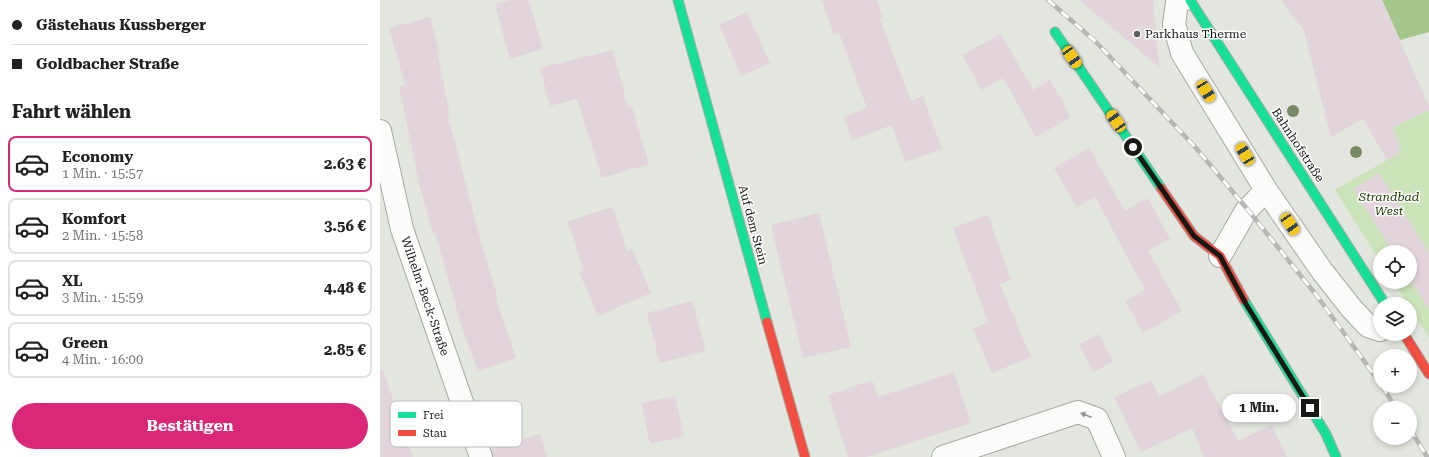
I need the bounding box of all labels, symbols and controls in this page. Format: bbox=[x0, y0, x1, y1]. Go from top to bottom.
text: Gästehaus Kussberger bbox=[36, 16, 206, 34]
place label: Parkhaus Therme bbox=[1145, 27, 1247, 41]
marker: Parkhaus Therme bbox=[1132, 29, 1142, 39]
car bbox=[1060, 44, 1084, 70]
text: Goldbacher Straße bbox=[36, 55, 179, 73]
car bbox=[1195, 78, 1217, 104]
text: Fahrt wählen bbox=[12, 101, 131, 122]
street label: Bahnhofstraße bbox=[1269, 106, 1327, 185]
car bbox=[1104, 108, 1128, 134]
route start bbox=[1124, 138, 1142, 156]
car bbox=[1234, 141, 1256, 167]
icon: car bbox=[14, 146, 50, 182]
text: Economy bbox=[62, 148, 133, 166]
text: 2.63 € bbox=[324, 155, 366, 173]
text: 1 Min. · 15:57 bbox=[62, 166, 143, 181]
street label: Auf dem Stein bbox=[736, 184, 770, 266]
park label: Strandbad West bbox=[1358, 190, 1420, 218]
icon: car bbox=[14, 208, 50, 244]
text: Komfort bbox=[62, 210, 126, 228]
car bbox=[1278, 211, 1302, 237]
text: 3.56 € bbox=[324, 217, 366, 235]
text: 2 Min. · 15:58 bbox=[62, 228, 143, 243]
street label: Wilhelm-Beck-Straße bbox=[398, 235, 452, 358]
map controls bbox=[1373, 245, 1417, 445]
button: locate bbox=[1373, 245, 1417, 289]
icon: car bbox=[14, 270, 50, 306]
text: XL bbox=[62, 272, 83, 290]
text: 4.48 € bbox=[324, 279, 366, 297]
text: 3 Min. · 15:59 bbox=[62, 290, 143, 305]
button: layers bbox=[1373, 297, 1417, 341]
icon: car bbox=[14, 332, 50, 368]
text: Green bbox=[62, 334, 108, 352]
text: 2.85 € bbox=[324, 341, 366, 359]
button: + bbox=[1373, 349, 1417, 393]
text: 4 Min. · 16:00 bbox=[62, 352, 143, 367]
callout: 1 Min. bbox=[1222, 394, 1296, 422]
route end bbox=[1301, 399, 1319, 417]
text: 1 Min. bbox=[1239, 400, 1279, 415]
legend bbox=[390, 401, 522, 447]
button: − bbox=[1373, 401, 1417, 445]
button: Bestätigen bbox=[12, 403, 368, 449]
text: Frei bbox=[423, 409, 444, 422]
one-way arrow bbox=[1079, 412, 1091, 418]
text: Stau bbox=[423, 427, 447, 440]

